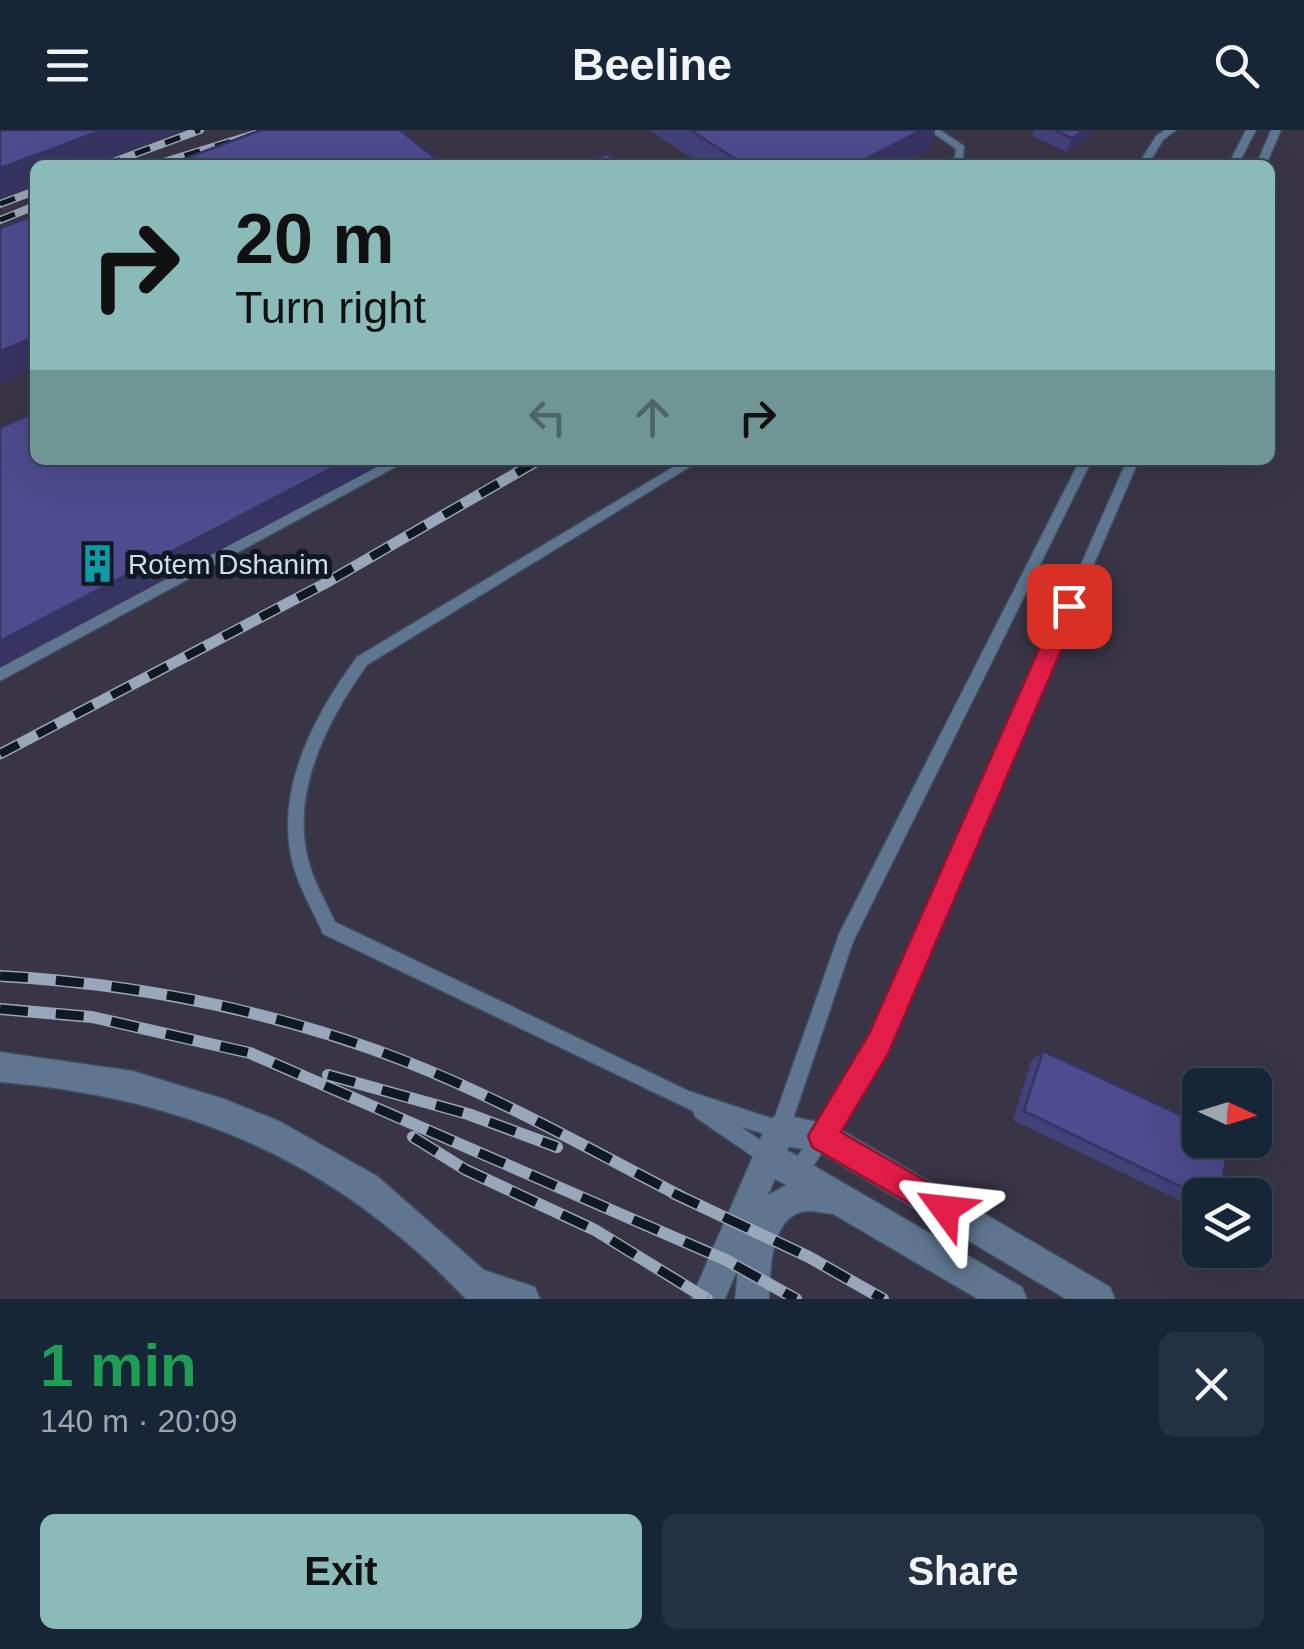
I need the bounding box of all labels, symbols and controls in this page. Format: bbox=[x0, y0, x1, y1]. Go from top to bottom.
icon: menu bbox=[40, 38, 95, 93]
icon: search bbox=[1209, 38, 1264, 93]
text: Beeline bbox=[572, 39, 732, 90]
icon: right bbox=[70, 200, 200, 330]
text: 20 m bbox=[235, 200, 395, 278]
text: Turn right bbox=[235, 282, 426, 333]
icon: left bbox=[520, 390, 575, 445]
icon: ahead bbox=[625, 390, 680, 445]
icon: right bbox=[730, 390, 785, 445]
building icon: Rotem Dshanim bbox=[77, 543, 119, 585]
place label: Rotem Dshanim bbox=[128, 549, 329, 580]
pin bbox=[1027, 564, 1112, 649]
icon: arrive bbox=[1042, 579, 1097, 634]
north arrow bbox=[1182, 1068, 1272, 1158]
map controls bbox=[1182, 1068, 1272, 1268]
position arrow bbox=[893, 1157, 997, 1261]
button: layers bbox=[1182, 1178, 1272, 1268]
text: 1 min bbox=[40, 1332, 197, 1399]
button: close bbox=[1159, 1332, 1264, 1437]
text: 140 m · 20:09 bbox=[40, 1403, 237, 1439]
button: Exit bbox=[40, 1514, 642, 1629]
button: Share bbox=[662, 1514, 1264, 1629]

